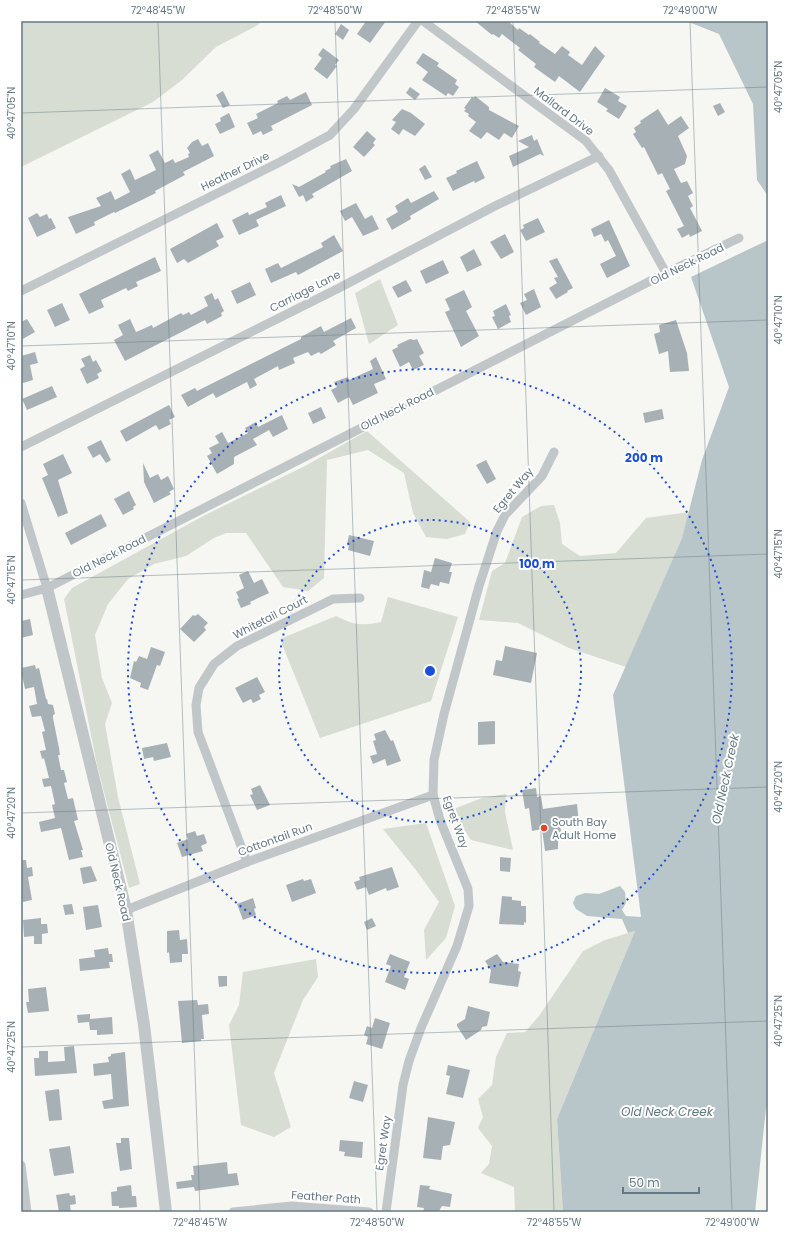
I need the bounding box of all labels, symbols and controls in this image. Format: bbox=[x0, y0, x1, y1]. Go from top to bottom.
text: 72°48'45"W bbox=[131, 3, 186, 18]
text: 72°48'50"W bbox=[308, 3, 363, 18]
text: 72°48'55"W bbox=[486, 3, 541, 18]
text: 72°49'00"W bbox=[663, 3, 718, 18]
text: 40°47'05"N bbox=[771, 61, 786, 113]
street label: Mallard Drive bbox=[531, 83, 598, 139]
text: 40°47'05"N bbox=[4, 87, 19, 139]
street label: Heather Drive bbox=[198, 147, 272, 194]
street label: Old Neck Road bbox=[647, 239, 727, 289]
street label: Carriage Lane bbox=[267, 266, 343, 316]
text: 40°47'10"N bbox=[771, 295, 786, 345]
text: 40°47'10"N bbox=[4, 321, 19, 371]
street label: Old Neck Road bbox=[358, 384, 436, 434]
text: 200 m bbox=[625, 449, 663, 466]
street label: Egret Way bbox=[489, 463, 537, 516]
text: 40°47'15"N bbox=[771, 529, 786, 579]
street label: Old Neck Road bbox=[70, 531, 148, 581]
text: 40°47'15"N bbox=[4, 555, 19, 605]
text: 100 m bbox=[519, 555, 555, 572]
street label: Whitetail Court bbox=[230, 591, 310, 643]
centre of rings bbox=[423, 664, 437, 678]
water label: Old Neck Creek bbox=[707, 732, 743, 826]
text: 40°47'20"N bbox=[771, 761, 786, 813]
text: 40°47'20"N bbox=[4, 787, 19, 839]
street label: Egret Way bbox=[439, 793, 473, 851]
place label: South Bay Adult Home bbox=[552, 814, 617, 843]
street label: Cottontail Run bbox=[236, 818, 314, 860]
marker: South Bay Adult Home bbox=[539, 823, 549, 833]
street label: Old Neck Road bbox=[101, 841, 135, 923]
text: 40°47'25"N bbox=[771, 995, 786, 1047]
text: 40°47'25"N bbox=[4, 1021, 19, 1073]
water label: Old Neck Creek bbox=[621, 1103, 714, 1120]
street label: Egret Way bbox=[371, 1114, 395, 1172]
scale bar bbox=[623, 1169, 699, 1195]
text: 50 m bbox=[629, 1174, 660, 1191]
street label: Feather Path bbox=[291, 1187, 361, 1207]
text: 72°48'45"W bbox=[173, 1215, 228, 1230]
text: 72°48'50"W bbox=[350, 1215, 405, 1230]
text: 72°48'55"W bbox=[527, 1215, 582, 1230]
text: 72°49'00"W bbox=[705, 1215, 760, 1230]

